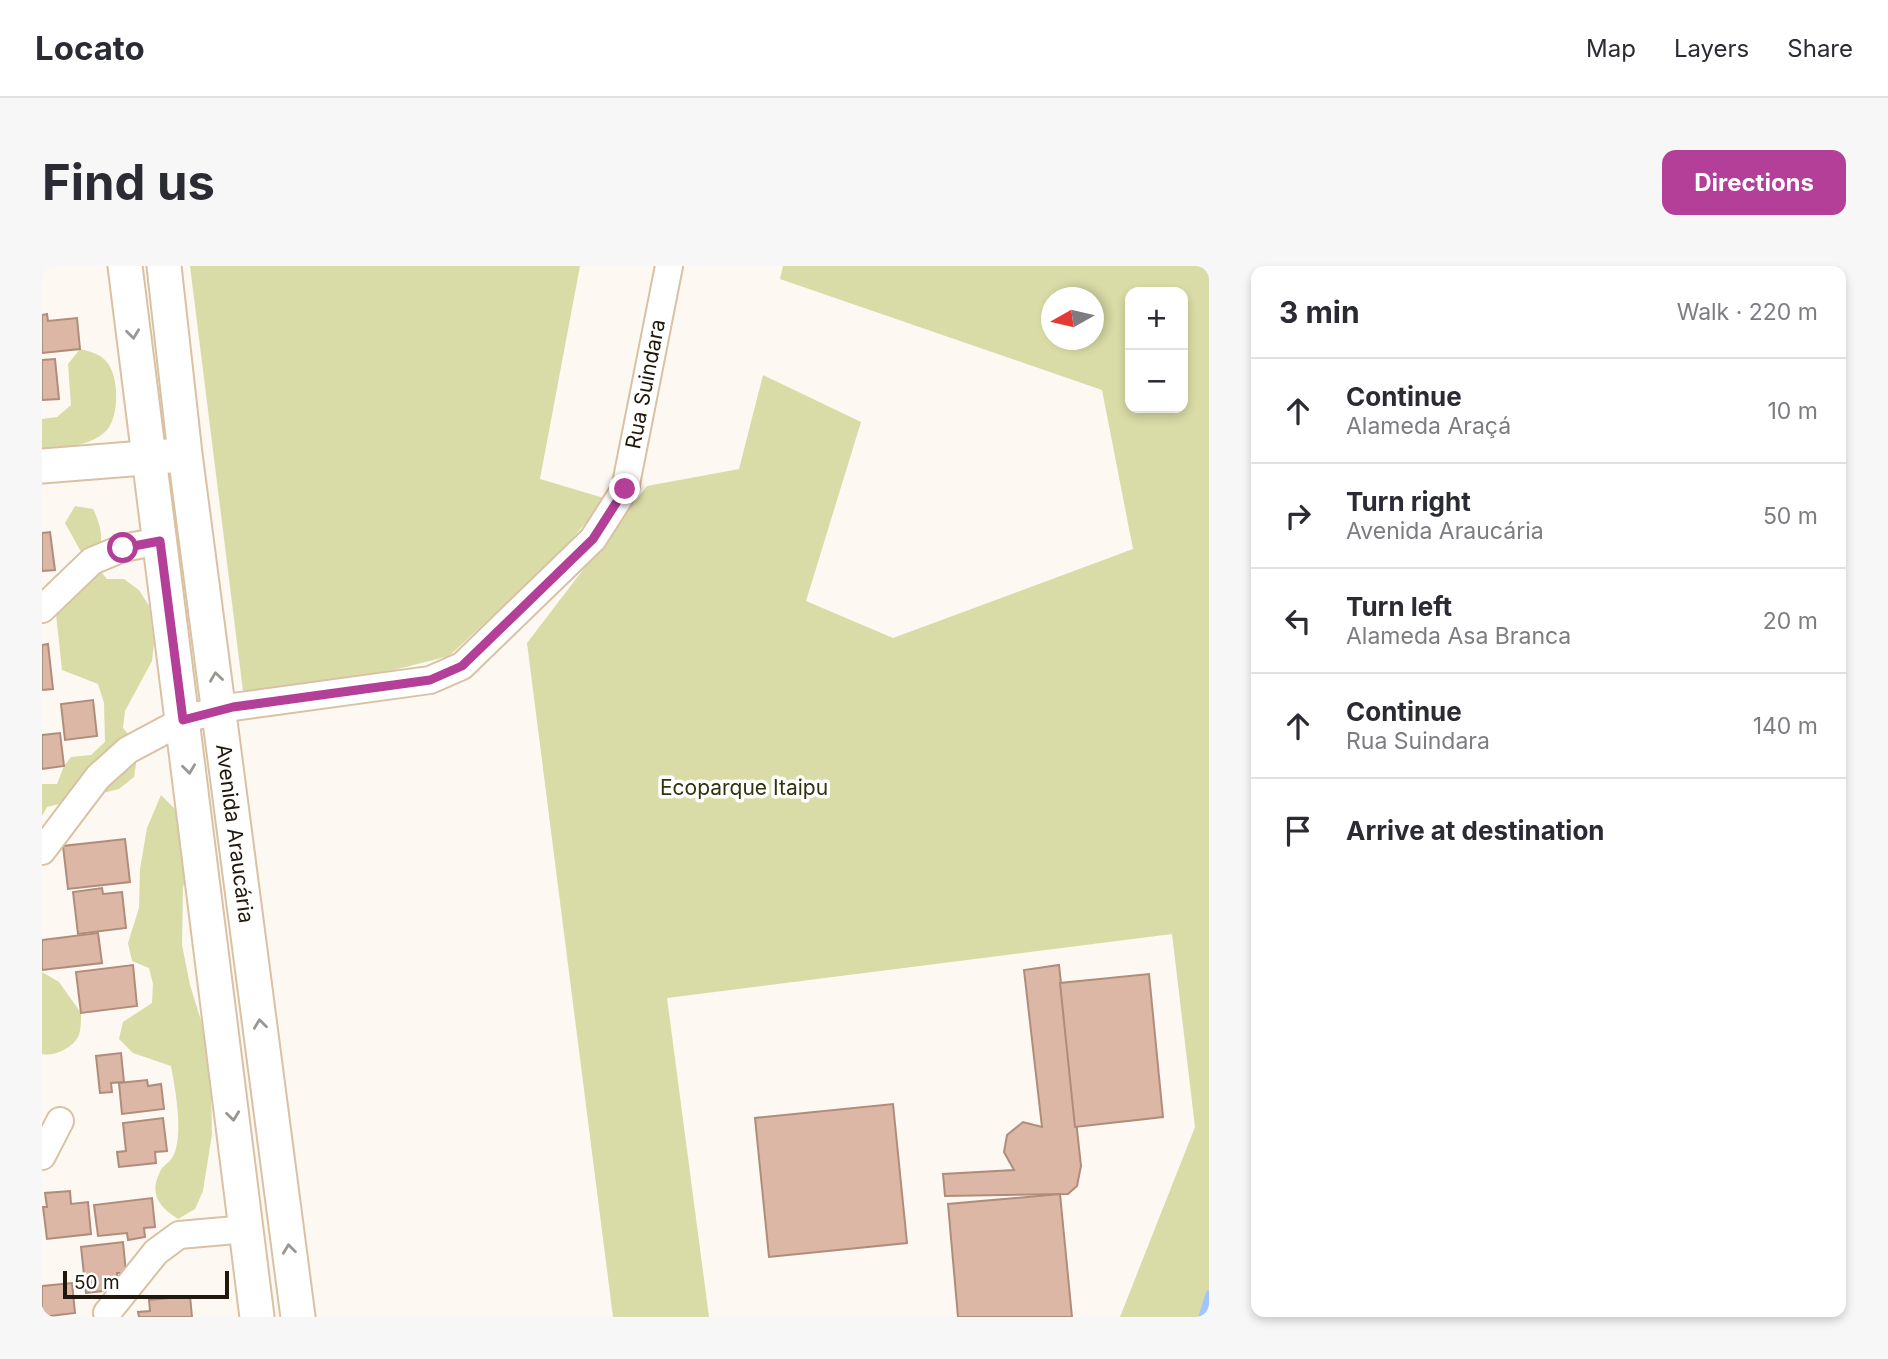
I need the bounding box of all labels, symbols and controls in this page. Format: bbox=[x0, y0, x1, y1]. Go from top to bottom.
text: Locato bbox=[35, 28, 145, 68]
text: Map bbox=[1586, 34, 1636, 63]
text: Layers bbox=[1674, 34, 1749, 63]
text: Share bbox=[1787, 34, 1853, 63]
button: Directions bbox=[1662, 150, 1846, 215]
text: Find us bbox=[42, 153, 215, 212]
north arrow bbox=[1041, 287, 1104, 350]
map controls bbox=[1125, 287, 1188, 413]
button: + bbox=[1125, 287, 1188, 350]
text: 3 min bbox=[1279, 294, 1360, 330]
text: Walk · 220 m bbox=[1677, 298, 1818, 326]
street label: Rua Suindara bbox=[620, 317, 670, 451]
one-way arrow bbox=[125, 328, 140, 340]
button: − bbox=[1125, 350, 1188, 413]
text: Continue bbox=[1346, 381, 1462, 412]
icon: ahead bbox=[1279, 392, 1317, 430]
text: 10 m bbox=[1768, 397, 1818, 425]
text: Alameda Araçá bbox=[1346, 412, 1511, 440]
route end bbox=[609, 473, 640, 504]
text: Turn right bbox=[1346, 486, 1471, 517]
icon: right bbox=[1279, 497, 1317, 535]
text: 50 m bbox=[1763, 502, 1818, 530]
text: Avenida Araucária bbox=[1346, 517, 1544, 545]
route start bbox=[107, 532, 138, 563]
text: Turn left bbox=[1346, 591, 1452, 622]
icon: left bbox=[1279, 602, 1317, 640]
text: 20 m bbox=[1763, 607, 1818, 635]
text: Alameda Asa Branca bbox=[1346, 622, 1571, 650]
one-way arrow bbox=[208, 671, 223, 682]
text: Continue bbox=[1346, 696, 1462, 727]
icon: ahead bbox=[1279, 707, 1317, 745]
text: 140 m bbox=[1753, 712, 1818, 740]
text: Rua Suindara bbox=[1346, 727, 1490, 755]
street label: Avenida Araucária bbox=[211, 742, 259, 925]
one-way arrow bbox=[182, 763, 197, 775]
park label: Ecoparque Itaipu bbox=[660, 775, 828, 800]
icon: arrive bbox=[1279, 812, 1317, 850]
text: Arrive at destination bbox=[1346, 815, 1605, 846]
one-way arrow bbox=[253, 1018, 268, 1030]
one-way arrow bbox=[225, 1110, 240, 1122]
one-way arrow bbox=[282, 1243, 297, 1255]
scale bar bbox=[63, 1268, 229, 1300]
text: 50 m bbox=[74, 1271, 120, 1294]

